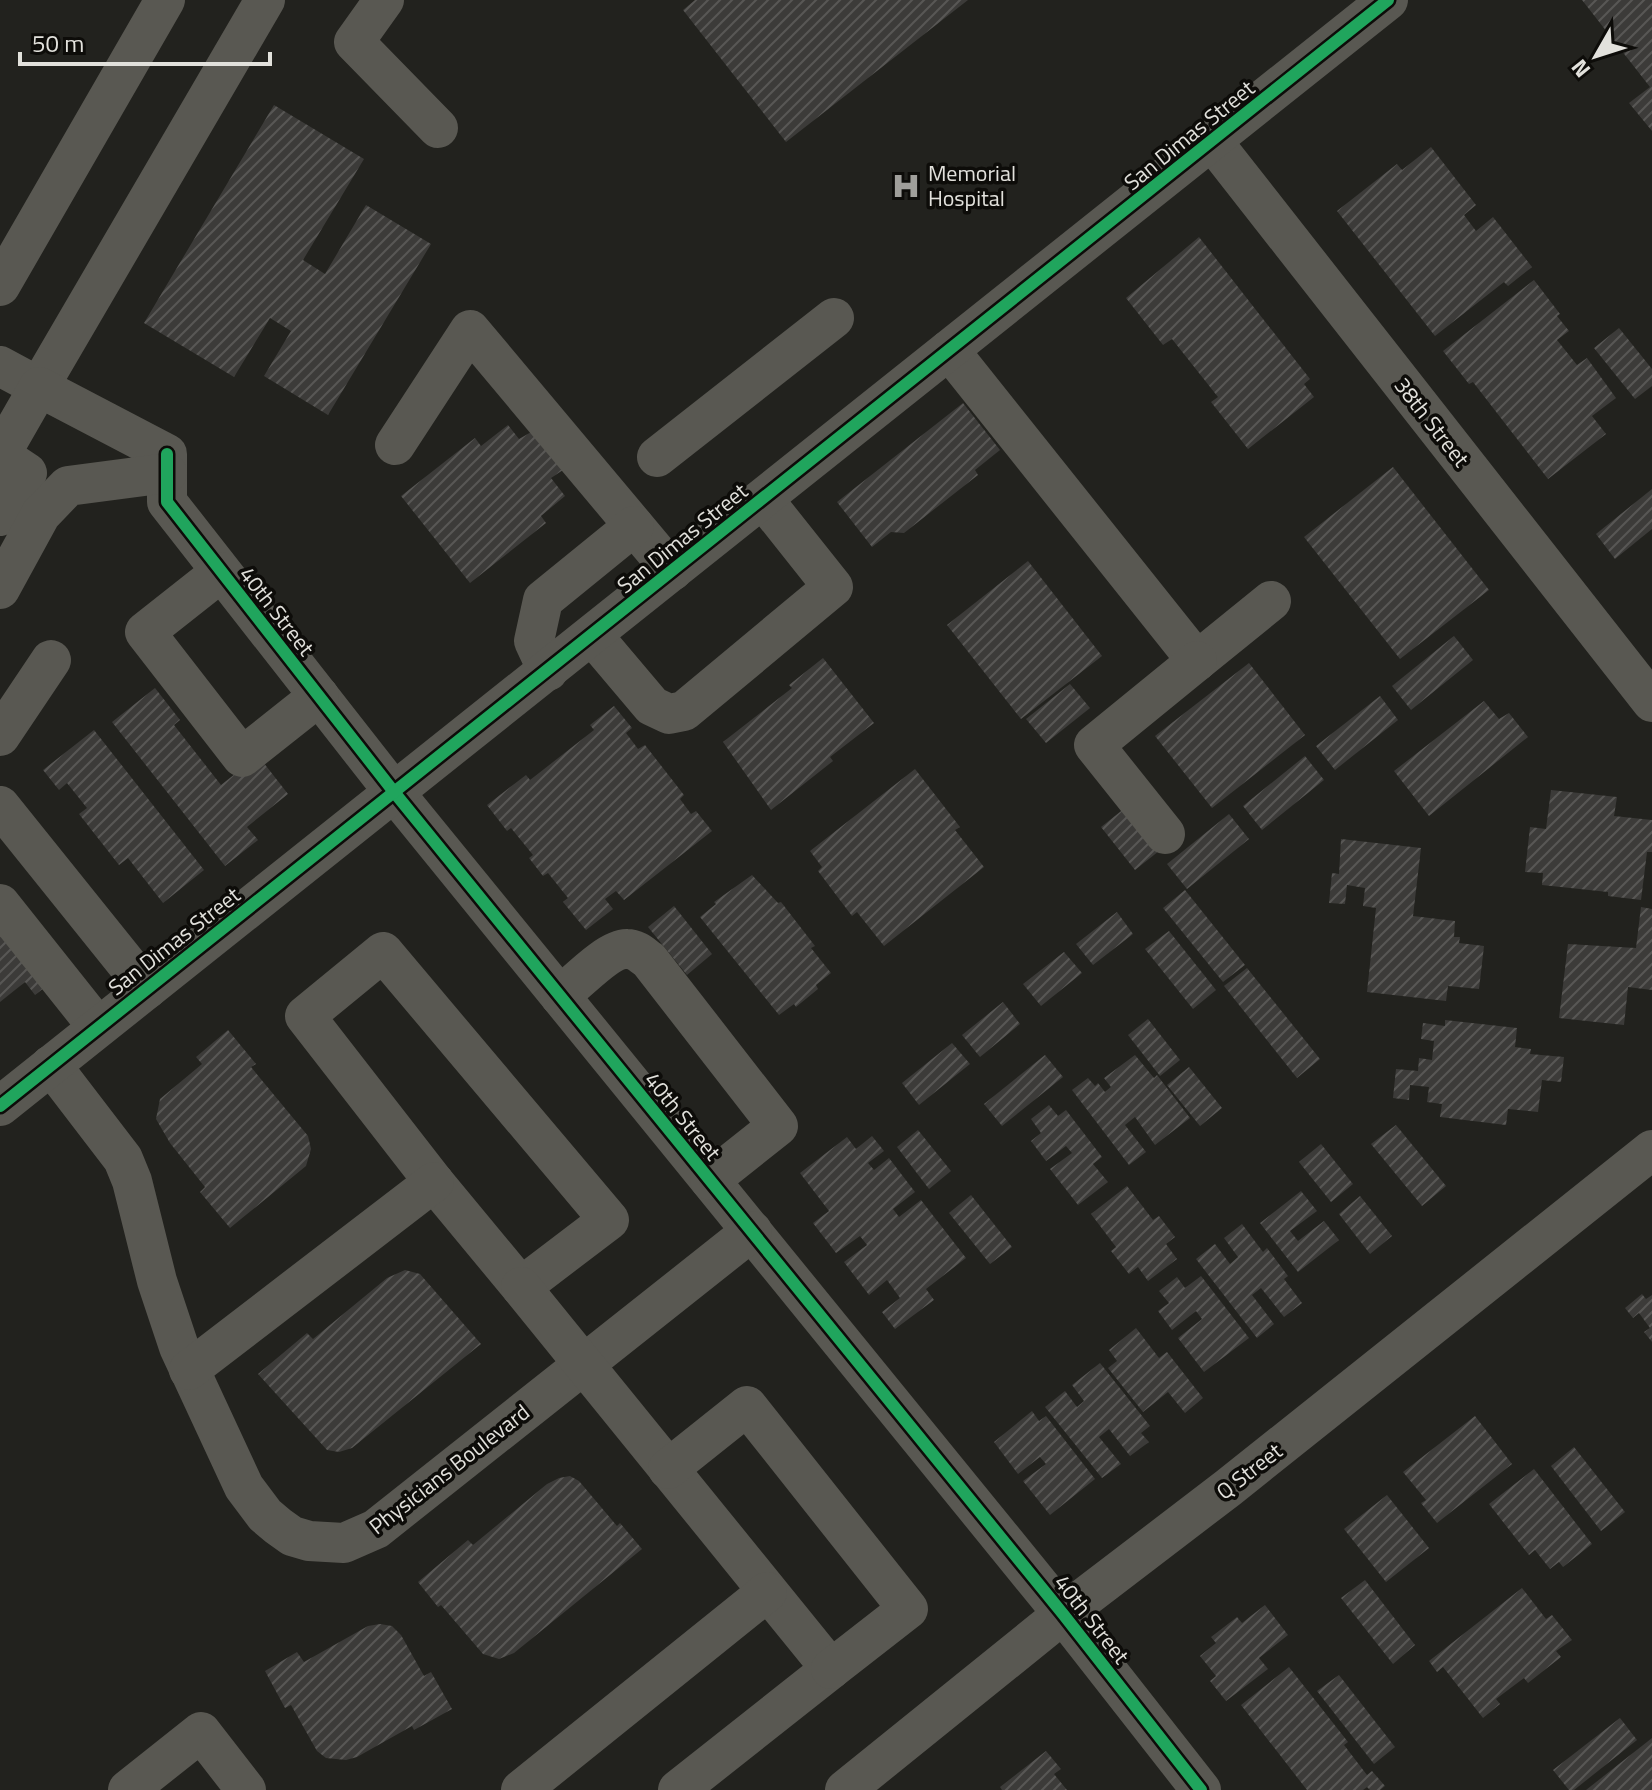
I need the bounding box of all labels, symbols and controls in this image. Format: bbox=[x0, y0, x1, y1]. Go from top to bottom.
scale bar bbox=[20, 16, 270, 66]
north arrow bbox=[1556, 16, 1636, 96]
text: 50 m bbox=[32, 25, 84, 61]
text: N bbox=[1562, 52, 1598, 85]
street label: San Dimas Street bbox=[1116, 71, 1262, 198]
place label: Memorial Hospital bbox=[928, 156, 1016, 215]
hospital icon: Memorial Hospital bbox=[891, 171, 921, 201]
street label: 38th Street bbox=[1386, 370, 1478, 474]
street label: San Dimas Street bbox=[609, 474, 755, 601]
street label: 40th Street bbox=[231, 559, 323, 663]
street label: San Dimas Street bbox=[101, 878, 248, 1004]
street label: 40th Street bbox=[637, 1064, 730, 1168]
street label: Physicians Boulevard bbox=[361, 1395, 537, 1543]
street label: Q Street bbox=[1209, 1434, 1290, 1508]
street label: 40th Street bbox=[1046, 1567, 1138, 1671]

